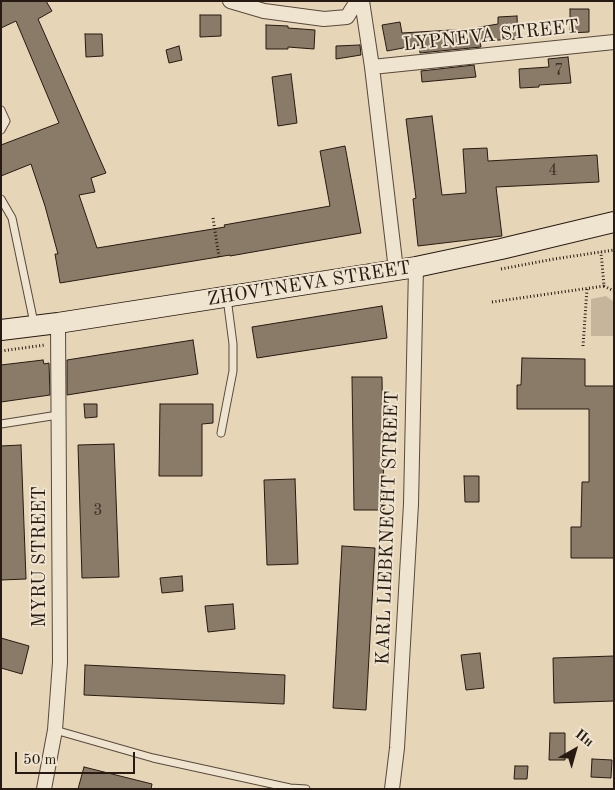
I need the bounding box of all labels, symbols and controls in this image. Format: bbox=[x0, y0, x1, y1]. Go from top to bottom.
street label: LYPNEVA STREET bbox=[402, 15, 580, 57]
house number: 7 bbox=[554, 61, 564, 81]
house number: 4 bbox=[548, 161, 558, 181]
street label: ZHOVTNEVA STREET bbox=[206, 257, 412, 311]
street label: KARL LIEBKNECHT STREET bbox=[372, 390, 404, 666]
street label: MYRU STREET bbox=[29, 486, 51, 628]
house number: 3 bbox=[93, 501, 103, 521]
north arrow bbox=[550, 725, 600, 775]
text: Пн bbox=[572, 727, 596, 750]
scale bar bbox=[18, 742, 138, 774]
text: 50 m bbox=[23, 753, 57, 768]

